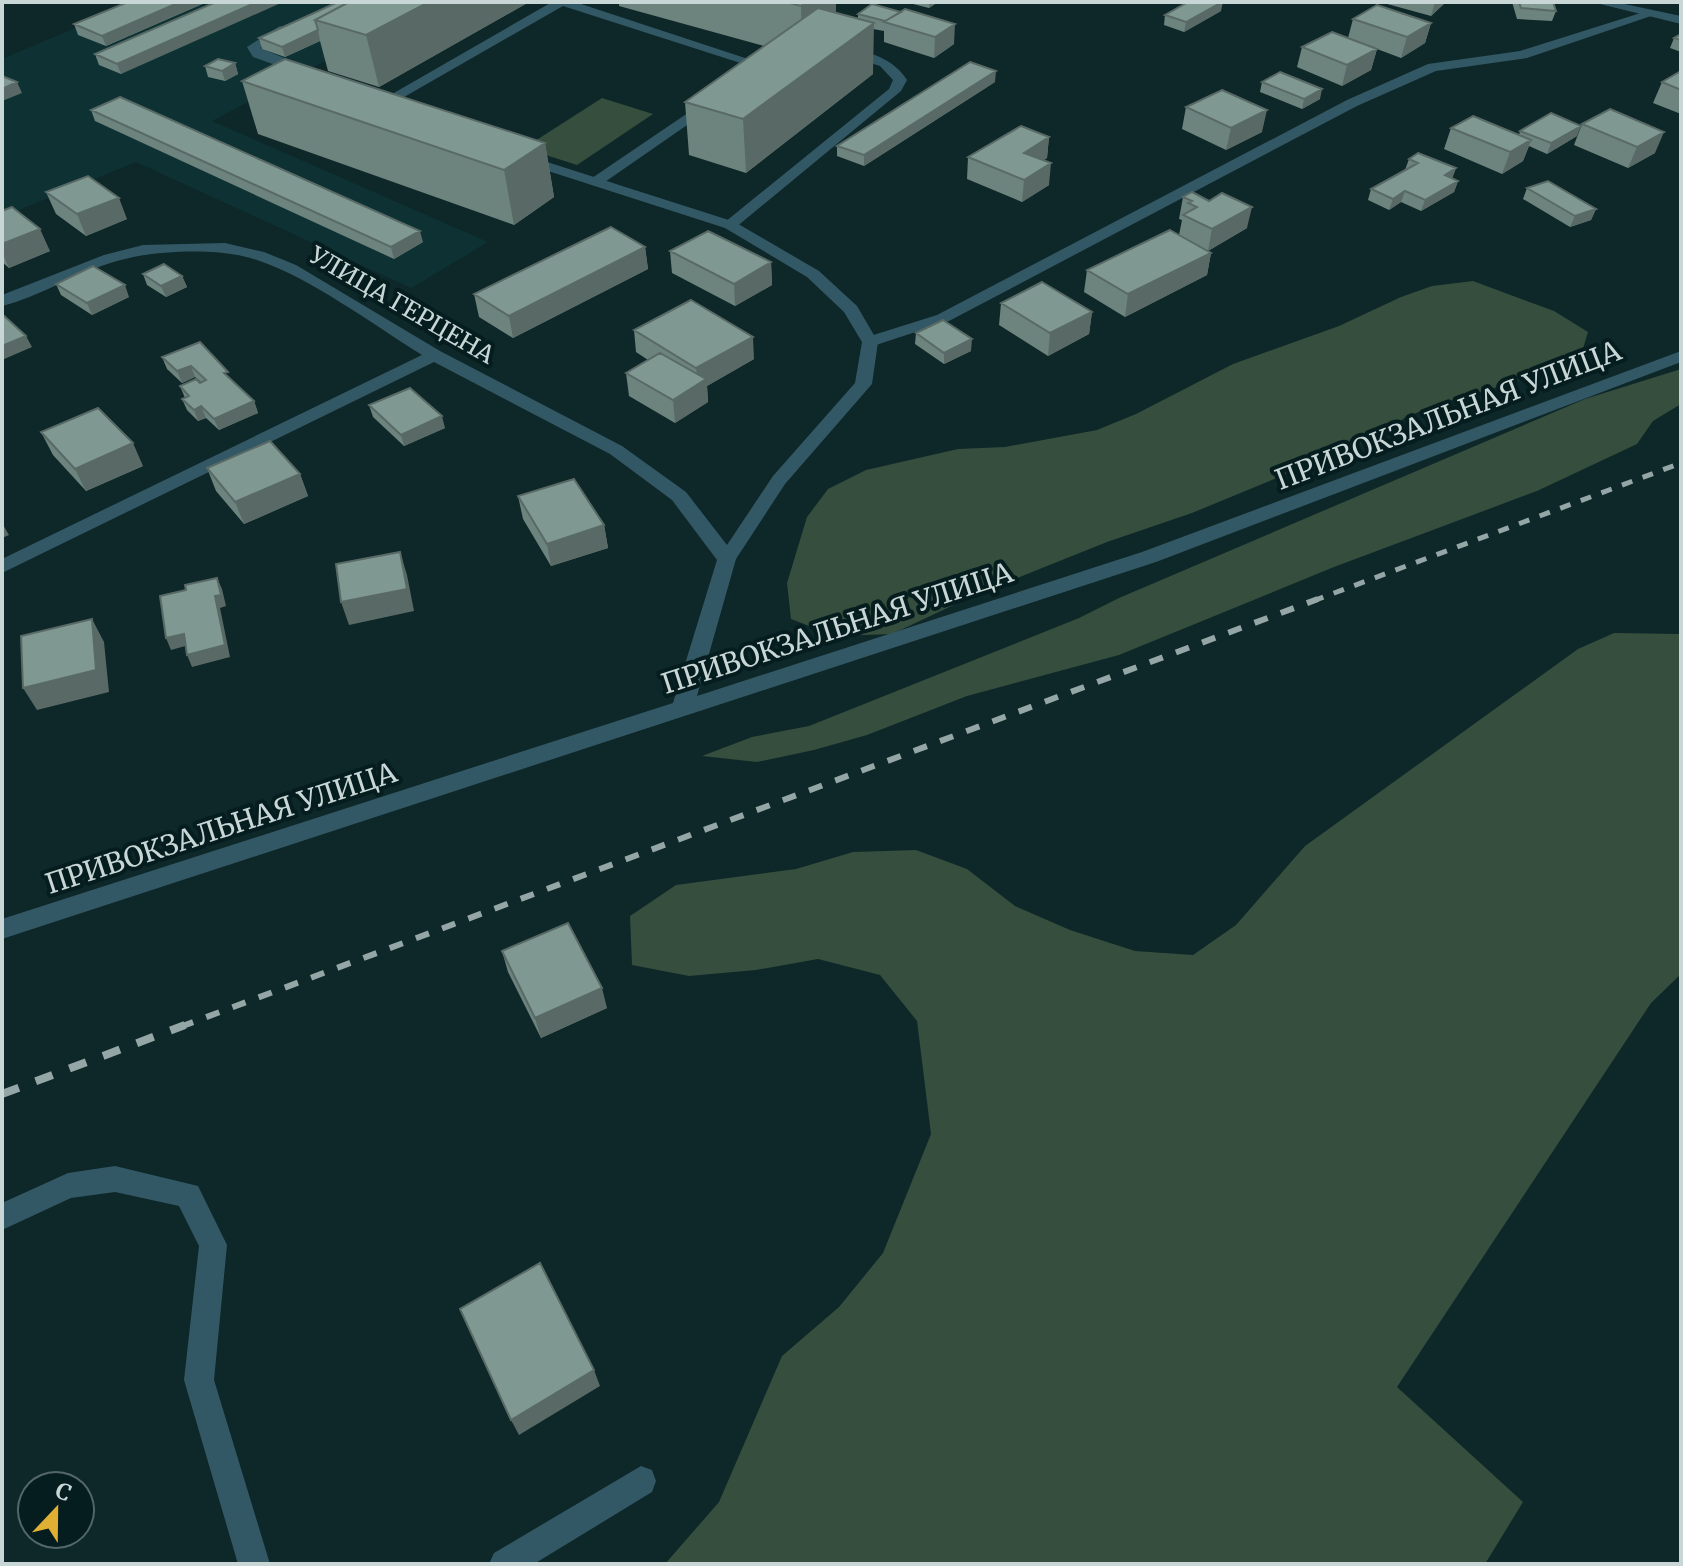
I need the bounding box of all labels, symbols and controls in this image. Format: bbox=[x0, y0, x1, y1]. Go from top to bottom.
street label: УЛИЦА ГЕРЦЕНА bbox=[303, 239, 501, 371]
street label: ПРИВОКЗАЛЬНАЯ УЛИЦА bbox=[1270, 332, 1626, 498]
street label: ПРИВОКЗАЛЬНАЯ УЛИЦА bbox=[657, 554, 1018, 702]
street label: ПРИВОКЗАЛЬНАЯ УЛИЦА bbox=[41, 754, 402, 902]
north arrow bbox=[16, 1470, 96, 1550]
text: С bbox=[51, 1476, 76, 1507]

